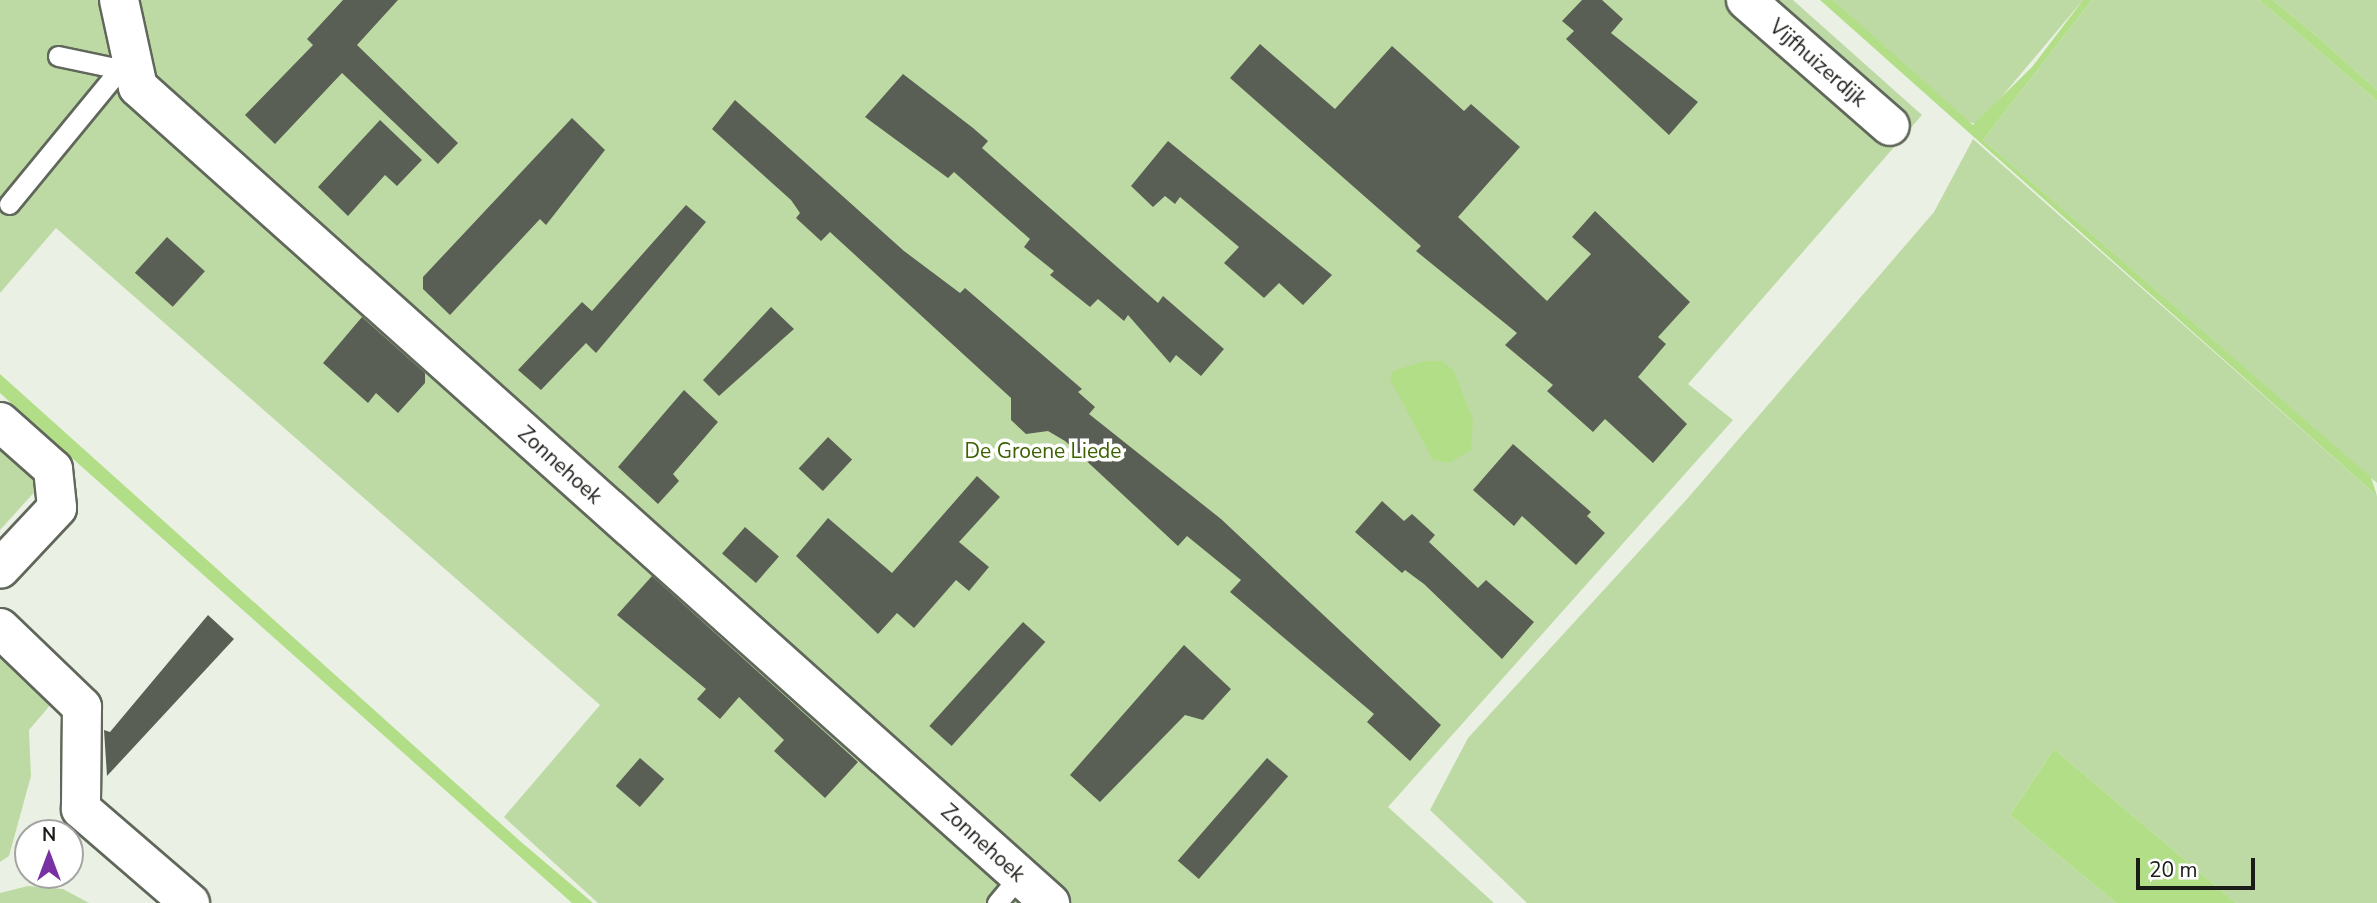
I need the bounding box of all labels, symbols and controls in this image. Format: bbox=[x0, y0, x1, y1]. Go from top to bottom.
street label: Vijfhuizerdijk bbox=[1764, 14, 1872, 112]
street label: Zonnehoek bbox=[513, 421, 607, 509]
park label: De Groene Liede bbox=[965, 438, 1121, 464]
street label: Zonnehoek bbox=[936, 799, 1030, 887]
north arrow bbox=[14, 819, 84, 889]
text: N bbox=[42, 822, 56, 848]
scale bar bbox=[2139, 844, 2258, 888]
text: 20 m bbox=[2149, 856, 2198, 884]

